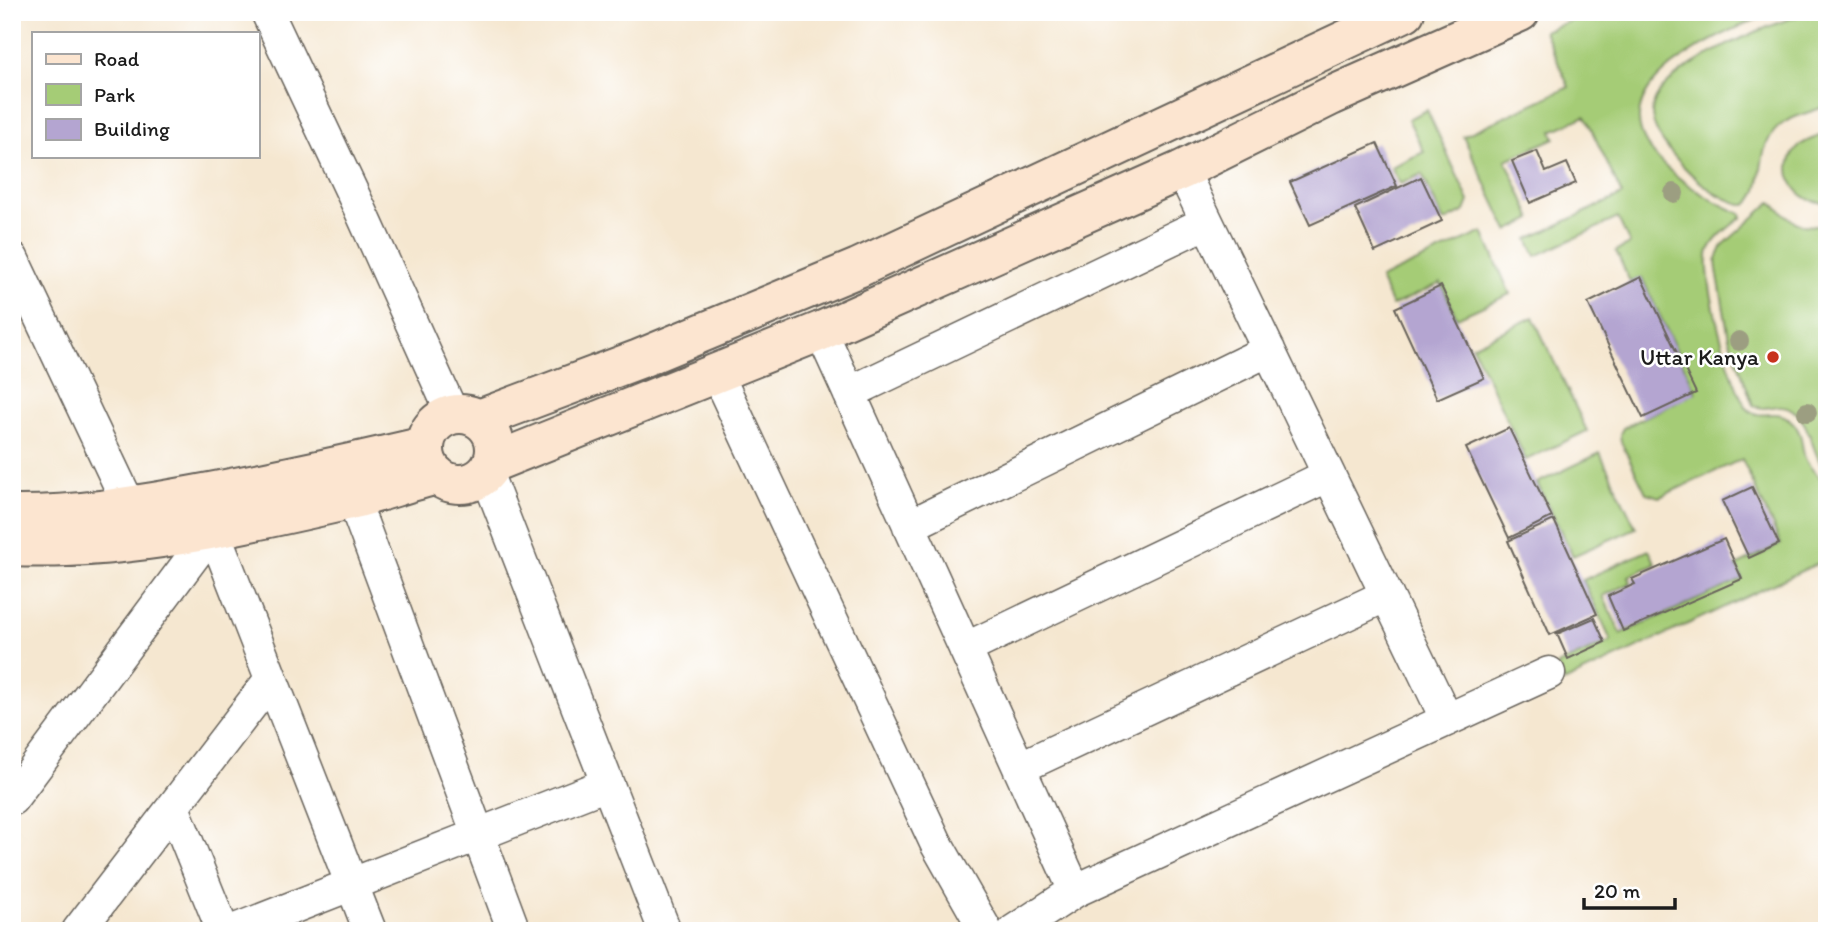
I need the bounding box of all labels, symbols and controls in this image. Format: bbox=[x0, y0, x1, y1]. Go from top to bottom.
legend bbox=[32, 32, 259, 158]
text: Road bbox=[94, 46, 140, 71]
text: Park bbox=[94, 82, 136, 107]
text: Building bbox=[94, 116, 170, 141]
place label: Uttar Kanya bbox=[1640, 343, 1759, 371]
marker: Uttar Kanya bbox=[1765, 349, 1781, 365]
scale bar bbox=[1584, 866, 1674, 910]
text: 20 m bbox=[1594, 878, 1641, 903]

